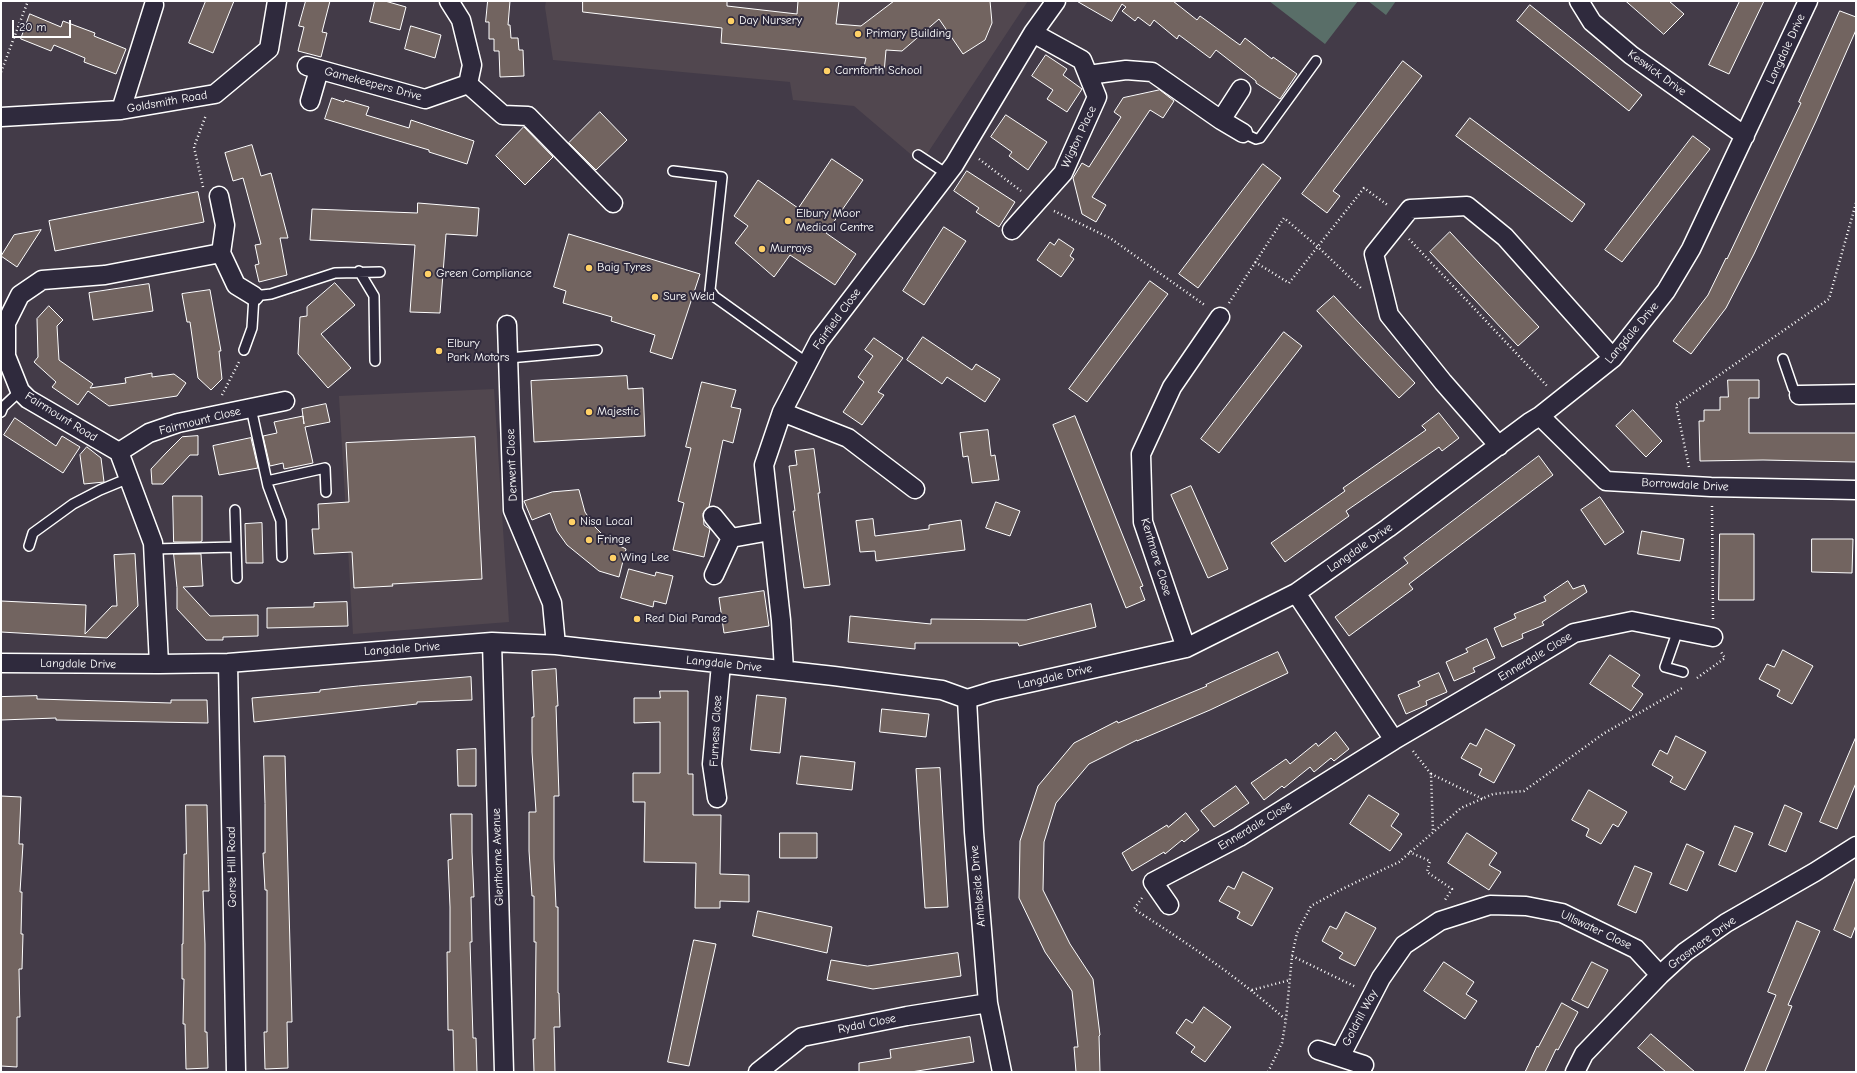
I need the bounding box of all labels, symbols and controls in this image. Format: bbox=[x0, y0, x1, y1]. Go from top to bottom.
scale bar bbox=[14, 12, 73, 38]
street label: Langdale Drive bbox=[1763, 12, 1809, 86]
place label: Day Nursery bbox=[739, 14, 802, 28]
marker: Day Nursery bbox=[726, 16, 736, 26]
text: 20 m bbox=[19, 20, 47, 34]
place label: Primary Building bbox=[866, 27, 951, 41]
marker: Primary Building bbox=[853, 29, 863, 39]
street label: Keswick Drive bbox=[1625, 47, 1689, 99]
street label: Gamekeepers Drive bbox=[323, 64, 423, 104]
place label: Carnforth School bbox=[835, 64, 922, 78]
marker: Carnforth School bbox=[822, 66, 832, 76]
street label: Goldsmith Road bbox=[126, 88, 208, 116]
street label: Wigton Place bbox=[1058, 104, 1100, 170]
place label: Elbury Moor Medical Centre bbox=[796, 207, 874, 235]
marker: Elbury Moor Medical Centre bbox=[783, 216, 793, 226]
place label: Murrays bbox=[770, 242, 812, 256]
marker: Murrays bbox=[757, 244, 767, 254]
place label: Baig Tyres bbox=[597, 261, 651, 275]
marker: Baig Tyres bbox=[584, 263, 594, 273]
place label: Green Compliance bbox=[436, 267, 532, 281]
marker: Green Compliance bbox=[423, 269, 433, 279]
street label: Fairfield Close bbox=[810, 286, 864, 352]
place label: Sure Weld bbox=[663, 290, 715, 304]
marker: Sure Weld bbox=[650, 292, 660, 302]
street label: Langdale Drive bbox=[1602, 299, 1662, 367]
place label: Elbury Park Motors bbox=[447, 337, 509, 365]
marker: Elbury Park Motors bbox=[434, 346, 444, 356]
street label: Fairmount Road bbox=[22, 389, 100, 445]
street label: Fairmount Close bbox=[158, 404, 242, 438]
place label: Majestic bbox=[597, 405, 639, 419]
marker: Majestic bbox=[584, 407, 594, 417]
street label: Derwent Close bbox=[504, 428, 520, 502]
street label: Borrowdale Drive bbox=[1641, 476, 1729, 494]
place label: Nisa Local bbox=[580, 515, 633, 529]
street label: Kentmere Close bbox=[1137, 516, 1175, 598]
marker: Nisa Local bbox=[567, 517, 577, 527]
street label: Langdale Drive bbox=[1325, 520, 1395, 576]
place label: Fringe bbox=[597, 533, 630, 547]
marker: Fringe bbox=[584, 535, 594, 545]
place label: Wing Lee bbox=[621, 551, 669, 565]
marker: Wing Lee bbox=[608, 553, 618, 563]
place label: Red Dial Parade bbox=[645, 612, 727, 626]
marker: Red Dial Parade bbox=[632, 614, 642, 624]
street label: Ennerdale Close bbox=[1496, 629, 1574, 685]
street label: Langdale Drive bbox=[364, 639, 440, 659]
street label: Langdale Drive bbox=[685, 653, 763, 675]
street label: Langdale Drive bbox=[40, 656, 116, 672]
street label: Langdale Drive bbox=[1016, 661, 1094, 693]
street label: Furness Close bbox=[707, 695, 725, 767]
street label: Ennerdale Close bbox=[1216, 798, 1294, 854]
street label: Glenthorne Avenue bbox=[489, 808, 507, 906]
street label: Gorse Hill Road bbox=[224, 826, 240, 908]
street label: Ambleside Drive bbox=[967, 845, 989, 927]
street label: Ullswater Close bbox=[1558, 907, 1634, 953]
street label: Grasmere Drive bbox=[1665, 913, 1739, 973]
street label: Goldrill Way bbox=[1339, 987, 1381, 1049]
street label: Rydal Close bbox=[837, 1011, 897, 1037]

